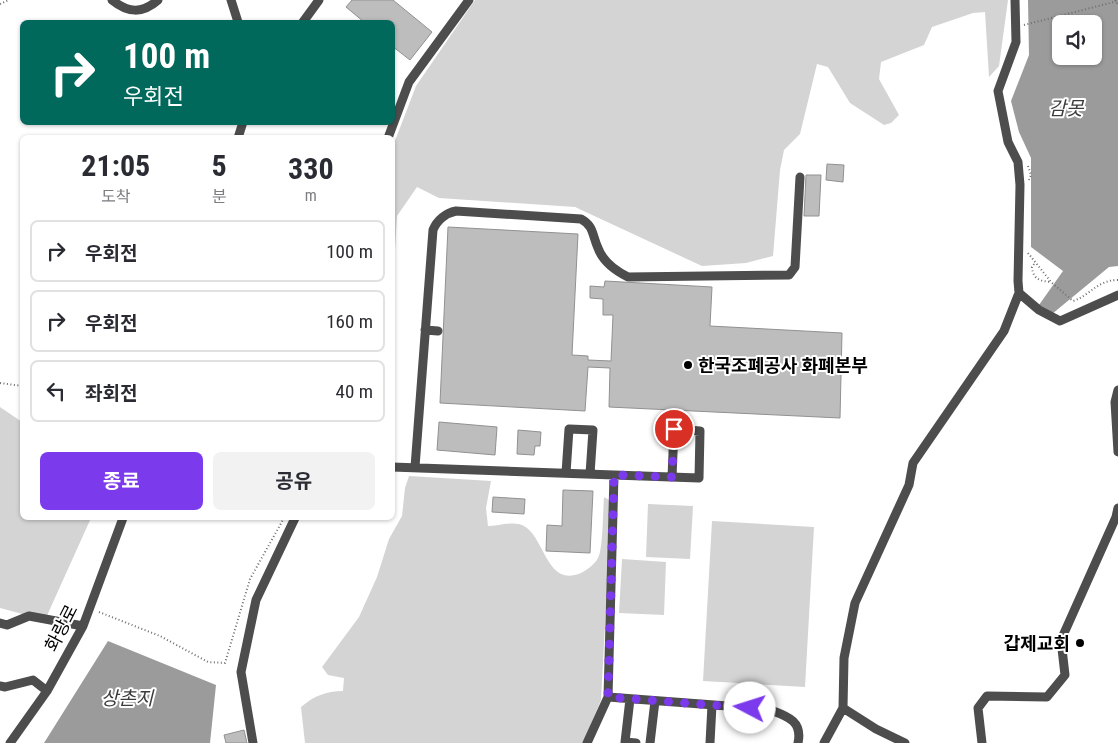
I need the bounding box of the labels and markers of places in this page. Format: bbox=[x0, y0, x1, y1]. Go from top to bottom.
place label: 한국조폐공사 화폐본부 bbox=[698, 355, 868, 376]
marker: 한국조폐공사 화폐본부 bbox=[682, 359, 694, 371]
pin bbox=[653, 408, 695, 450]
place label: 갑제교회 bbox=[1004, 633, 1070, 654]
marker: 갑제교회 bbox=[1074, 637, 1086, 649]

